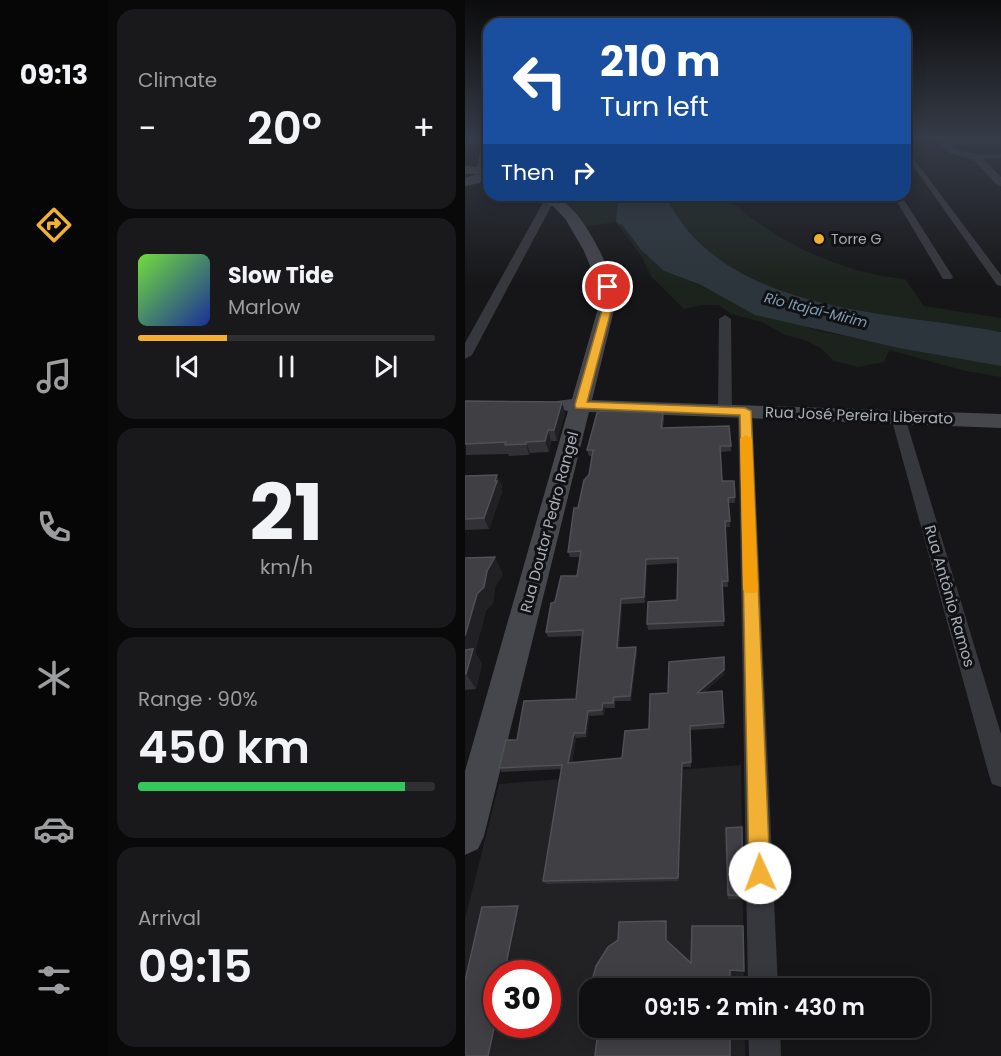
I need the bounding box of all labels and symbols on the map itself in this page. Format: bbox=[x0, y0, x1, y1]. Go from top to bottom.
place label: Torre G bbox=[831, 229, 881, 249]
marker: Torre G bbox=[812, 232, 826, 246]
pin bbox=[582, 261, 633, 312]
water label: Rio Itajaí-Mirim bbox=[762, 288, 870, 332]
street label: Rua José Pereira Liberato bbox=[765, 401, 953, 429]
street label: Rua Doutor Pedro Rangel bbox=[515, 429, 583, 615]
street label: Rua Antônio Ramos bbox=[920, 523, 980, 670]
position arrow bbox=[728, 841, 792, 905]
speed limit sign: 30 bbox=[483, 960, 561, 1038]

